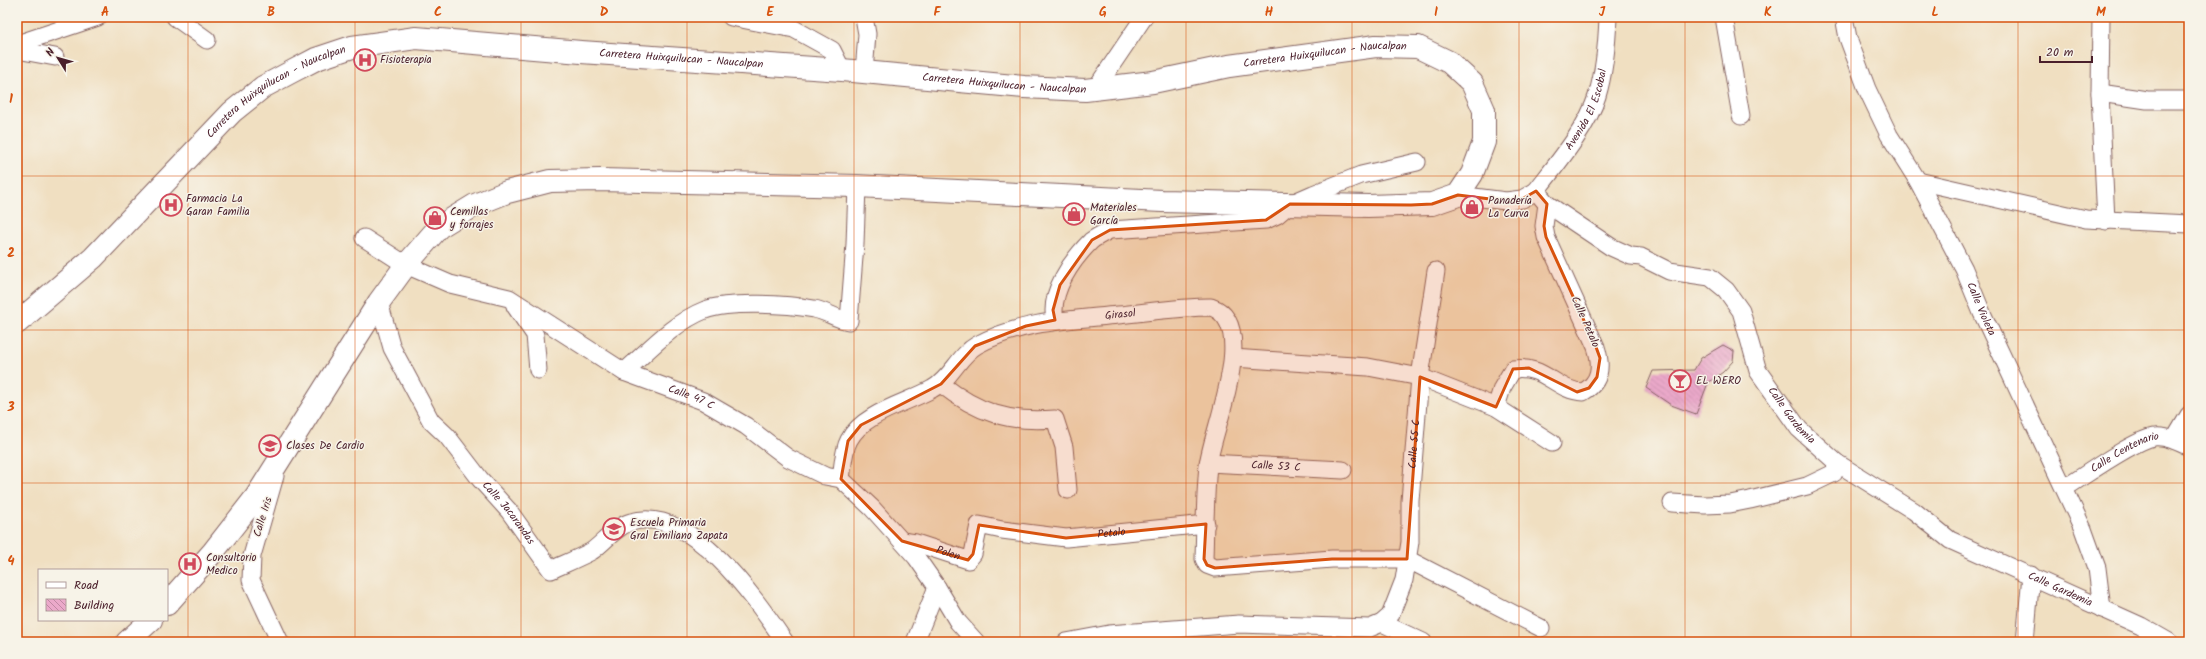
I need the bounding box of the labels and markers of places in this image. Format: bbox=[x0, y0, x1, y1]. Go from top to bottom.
hospital icon: Fisioterapia bbox=[352, 47, 378, 73]
place label: Fisioterapia bbox=[380, 51, 432, 69]
place label: Farmacia La Garan Familia bbox=[186, 190, 250, 221]
hospital icon: Farmacia La Garan Familia bbox=[158, 192, 184, 218]
place label: Panadería La Curva bbox=[1488, 192, 1532, 223]
shop icon: Panadería La Curva bbox=[1459, 194, 1485, 220]
place label: Materiales García bbox=[1090, 199, 1137, 230]
shop icon: Materiales García bbox=[1061, 201, 1087, 227]
place label: Cemillas y forrajes bbox=[449, 203, 494, 234]
shop icon: Cemillas y forrajes bbox=[422, 205, 448, 231]
bar icon: EL WERO bbox=[1667, 368, 1693, 394]
place label: EL WERO bbox=[1696, 372, 1741, 390]
school or university icon: Clases De Cardio bbox=[257, 433, 283, 459]
place label: Clases De Cardio bbox=[286, 437, 364, 455]
place label: Escuela Primaria Gral Emiliano Zapata bbox=[630, 514, 728, 545]
school or university icon: Escuela Primaria Gral Emiliano Zapata bbox=[601, 516, 627, 542]
place label: Consultorio Medico bbox=[206, 549, 257, 580]
hospital icon: Consultorio Medico bbox=[177, 551, 203, 577]

